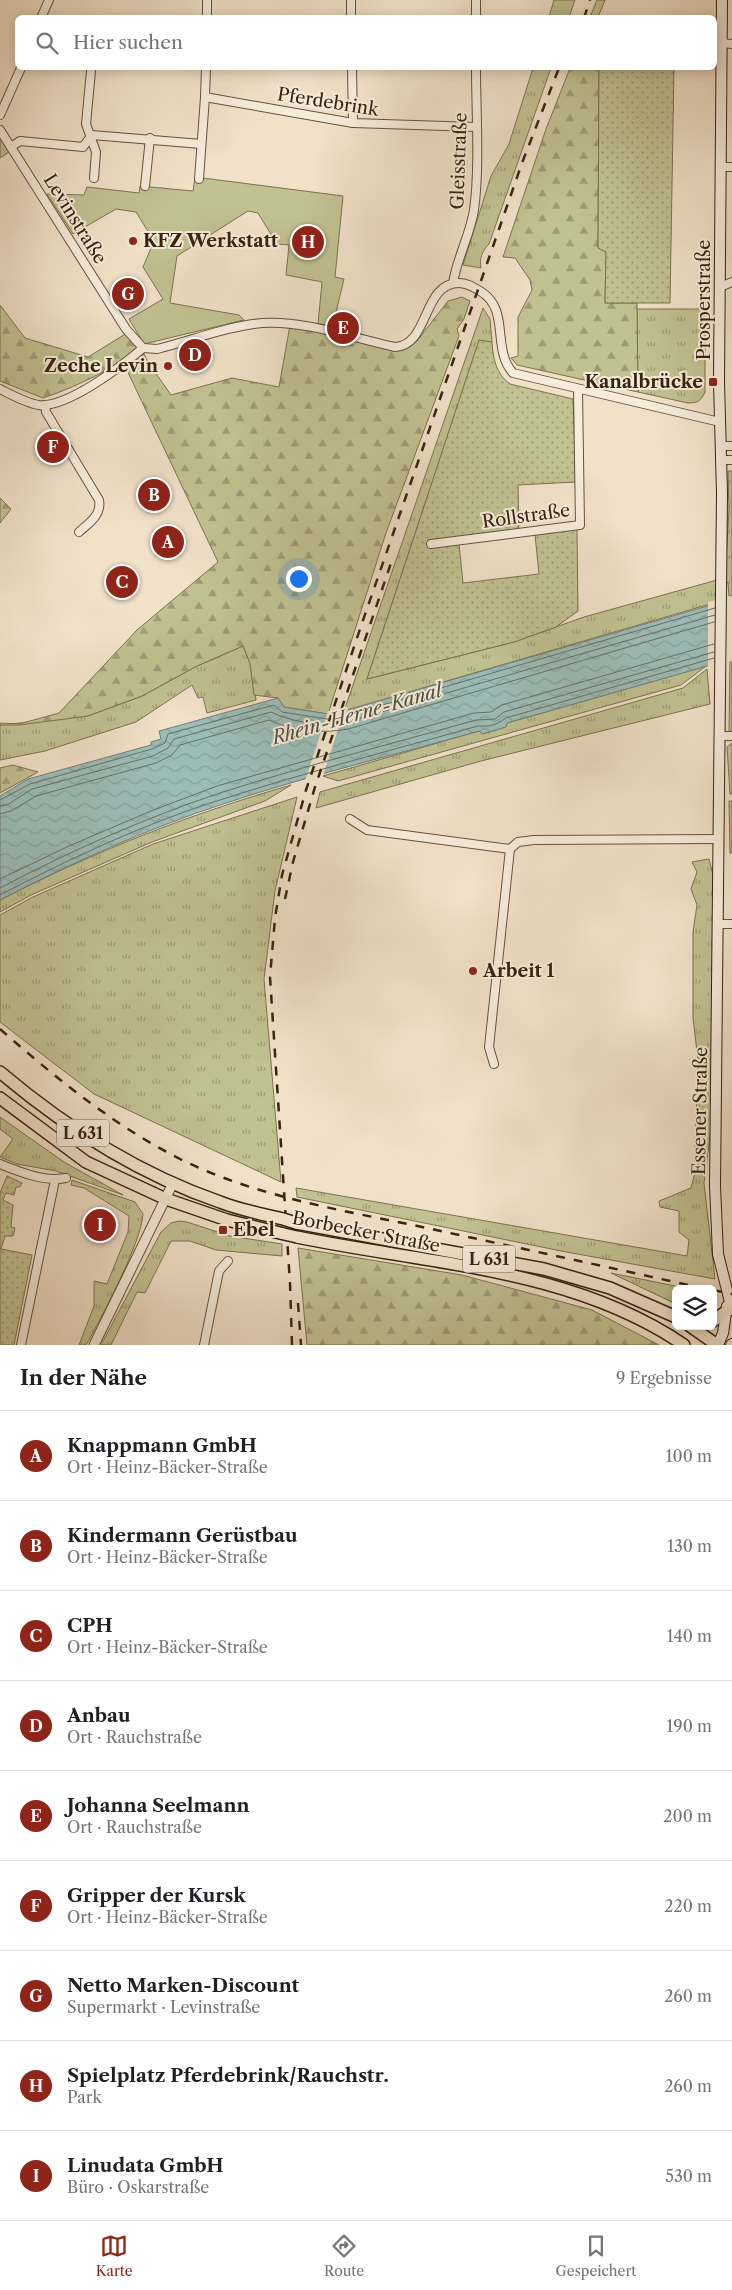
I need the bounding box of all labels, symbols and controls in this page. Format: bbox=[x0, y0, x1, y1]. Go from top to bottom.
search box bbox=[15, 15, 717, 70]
icon: search bbox=[33, 29, 61, 57]
text: Hier suchen bbox=[73, 31, 183, 54]
street label: Pferdebrink bbox=[276, 83, 382, 121]
street label: Gleisstraße bbox=[446, 112, 472, 210]
street label: Levinstraße bbox=[39, 170, 111, 268]
pin: H bbox=[292, 223, 324, 261]
place label: KFZ Werkstatt bbox=[143, 230, 279, 252]
marker: KFZ Werkstatt bbox=[127, 235, 139, 247]
street label: Prosperstraße bbox=[693, 240, 715, 360]
pin: G bbox=[112, 275, 144, 313]
pin: E bbox=[327, 309, 359, 347]
pin: D bbox=[179, 336, 211, 374]
place label: Zeche Levin bbox=[44, 355, 159, 377]
marker: Zeche Levin bbox=[162, 360, 174, 372]
place label: Kanalbrücke bbox=[585, 371, 703, 393]
marker: Kanalbrücke bbox=[707, 376, 719, 388]
pin: F bbox=[37, 428, 69, 466]
pin: B bbox=[138, 476, 170, 514]
street label: Rollstraße bbox=[481, 499, 571, 533]
pin: A bbox=[152, 523, 184, 561]
pin: C bbox=[106, 563, 138, 601]
your location bbox=[286, 566, 312, 592]
water label: Rhein-Herne-Kanal bbox=[267, 678, 447, 750]
place label: Arbeit 1 bbox=[482, 960, 554, 982]
marker: Arbeit 1 bbox=[467, 965, 479, 977]
street label: Essener Straße bbox=[688, 1047, 712, 1175]
road number: L 631 bbox=[57, 1120, 109, 1146]
pin: I bbox=[84, 1206, 116, 1244]
street label: Borbecker Straße bbox=[290, 1207, 442, 1257]
place label: Ebel bbox=[233, 1219, 275, 1241]
marker: Ebel bbox=[217, 1224, 229, 1236]
road number: L 631 bbox=[463, 1246, 515, 1272]
map controls bbox=[672, 1285, 717, 1330]
button: layers bbox=[672, 1285, 717, 1330]
text: In der Nähe bbox=[20, 1365, 147, 1390]
text: 9 Ergebnisse bbox=[616, 1368, 712, 1388]
text: Knappmann GmbH bbox=[67, 1434, 257, 1457]
text: A bbox=[30, 1446, 42, 1466]
text: 100 m bbox=[666, 1446, 712, 1466]
text: Ort · Heinz-Bäcker-Straße bbox=[67, 1457, 268, 1477]
text: Kindermann Gerüstbau bbox=[67, 1524, 298, 1547]
text: B bbox=[30, 1536, 42, 1556]
text: 130 m bbox=[667, 1536, 712, 1556]
text: Ort · Heinz-Bäcker-Straße bbox=[67, 1547, 268, 1567]
text: CPH bbox=[67, 1614, 113, 1637]
text: C bbox=[30, 1626, 42, 1646]
text: 140 m bbox=[667, 1626, 712, 1646]
text: Ort · Heinz-Bäcker-Straße bbox=[67, 1637, 268, 1657]
text: Anbau bbox=[67, 1704, 131, 1727]
text: D bbox=[29, 1716, 43, 1736]
text: 190 m bbox=[667, 1716, 712, 1736]
text: Ort · Rauchstraße bbox=[67, 1727, 202, 1747]
text: Johanna Seelmann bbox=[67, 1794, 250, 1817]
text: E bbox=[30, 1806, 42, 1826]
text: 200 m bbox=[663, 1806, 712, 1826]
text: Ort · Rauchstraße bbox=[67, 1817, 202, 1837]
text: Gripper der Kursk bbox=[67, 1884, 246, 1907]
text: F bbox=[31, 1896, 41, 1916]
text: 220 m bbox=[664, 1896, 712, 1916]
text: Ort · Heinz-Bäcker-Straße bbox=[67, 1907, 268, 1927]
text: Netto Marken-Discount bbox=[67, 1974, 299, 1997]
text: G bbox=[29, 1986, 43, 2006]
text: 260 m bbox=[664, 1986, 712, 2006]
text: Supermarkt · Levinstraße bbox=[67, 1997, 260, 2017]
text: Spielplatz Pferdebrink/Rauchstr. bbox=[67, 2064, 389, 2087]
text: H bbox=[29, 2076, 43, 2096]
text: 260 m bbox=[664, 2076, 712, 2096]
text: Park bbox=[67, 2087, 102, 2107]
text: Linudata GmbH bbox=[67, 2154, 224, 2177]
text: I bbox=[33, 2166, 39, 2186]
text: 530 m bbox=[665, 2166, 712, 2186]
text: Büro · Oskarstraße bbox=[67, 2177, 209, 2197]
tab: Karte bbox=[96, 2232, 133, 2280]
tab: Route bbox=[324, 2232, 364, 2280]
tab: Gespeichert bbox=[556, 2232, 636, 2280]

